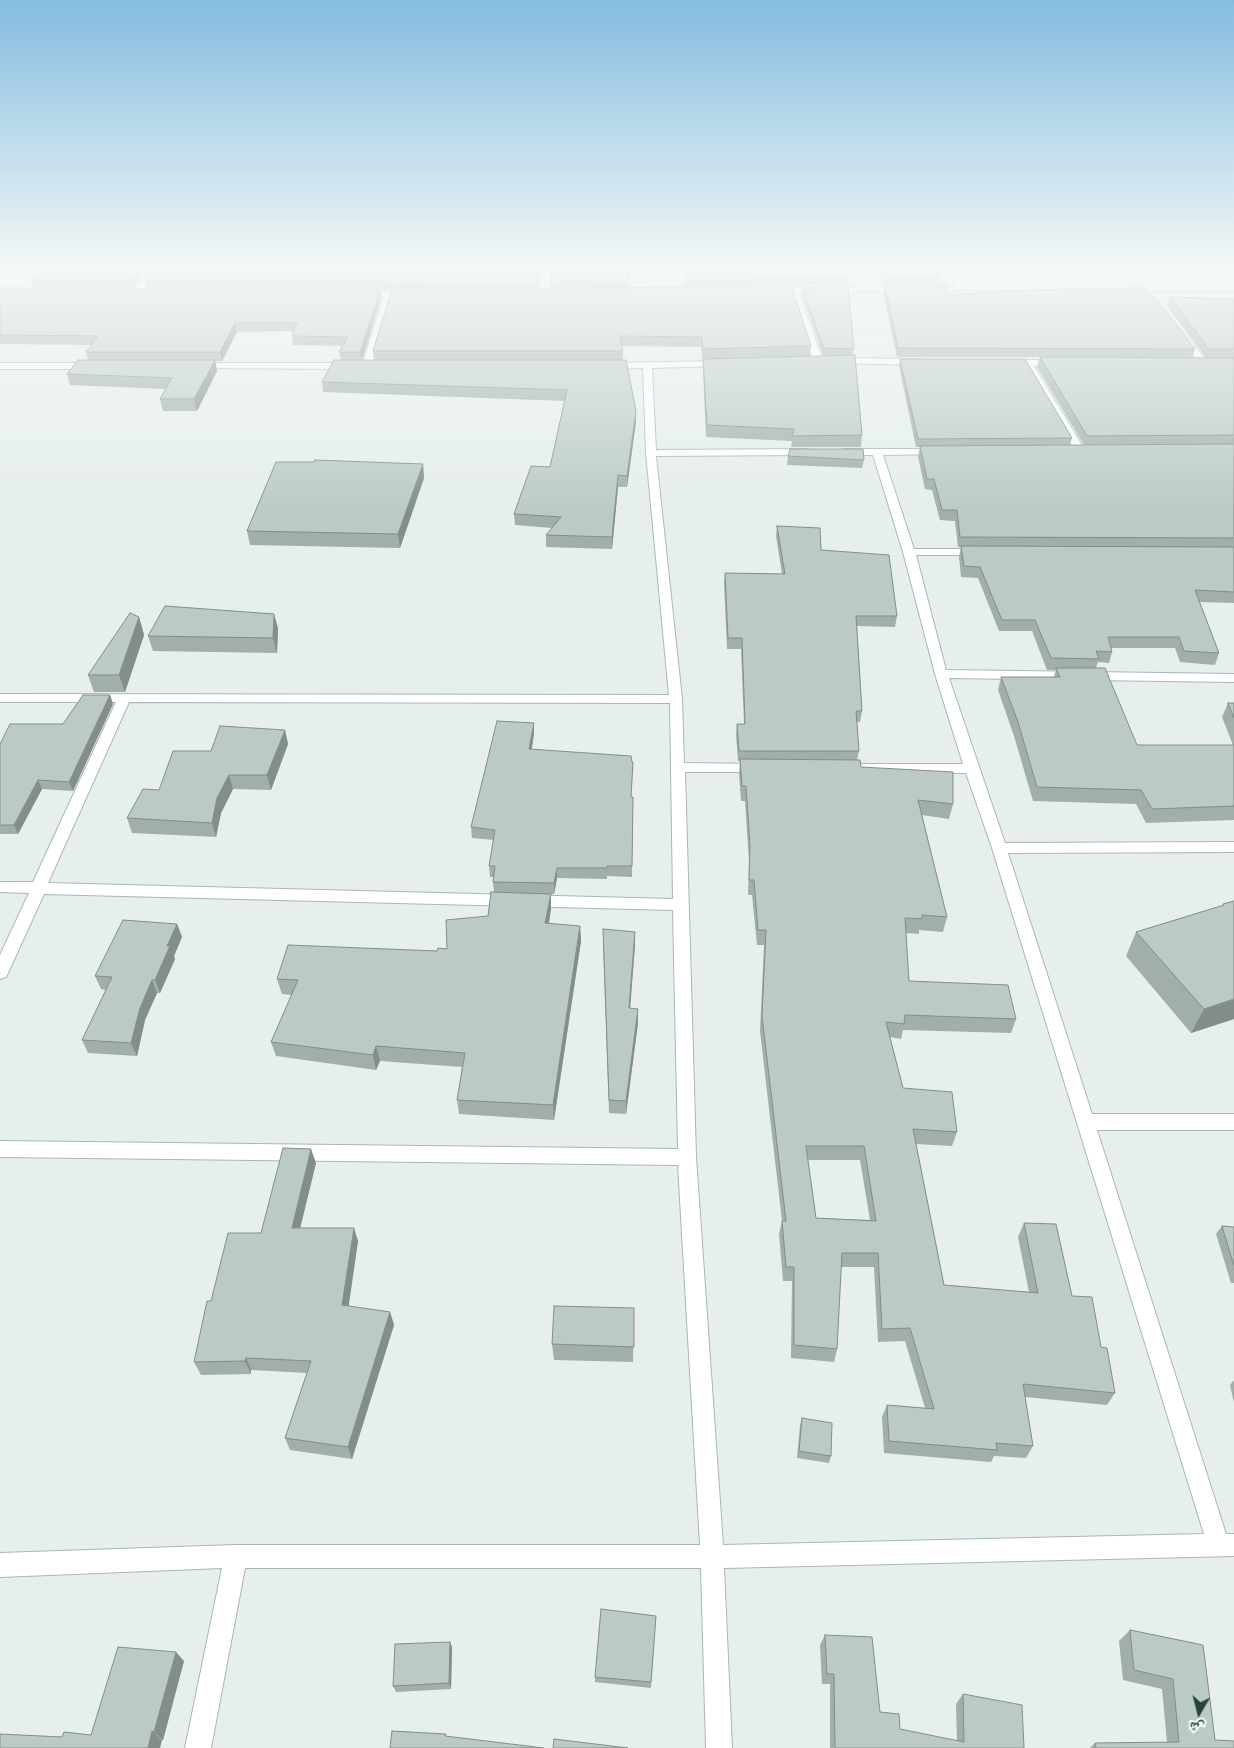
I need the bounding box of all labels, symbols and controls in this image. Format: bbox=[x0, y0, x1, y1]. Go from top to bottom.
north arrow bbox=[1174, 1688, 1224, 1738]
text: ش bbox=[1188, 1719, 1205, 1737]

